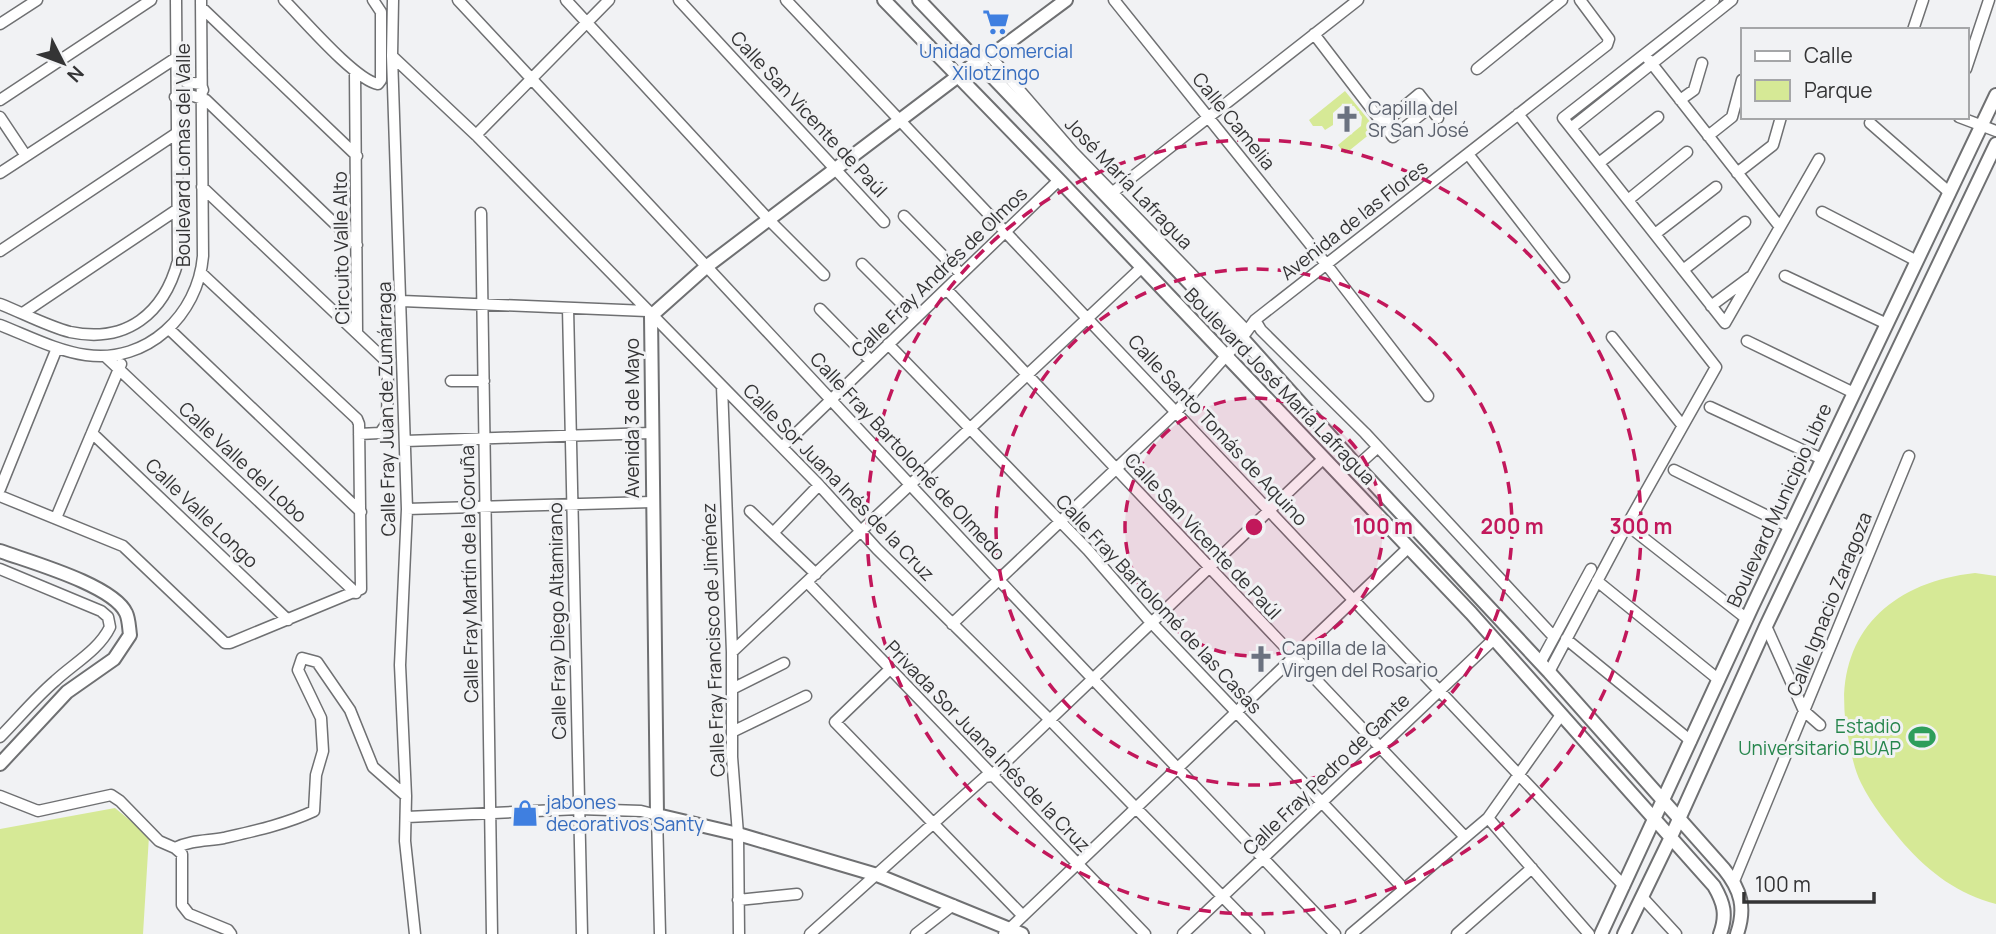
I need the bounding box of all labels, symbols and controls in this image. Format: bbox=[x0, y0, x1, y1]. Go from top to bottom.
supermarket icon: Unidad Comercial Xilotzingo bbox=[981, 7, 1011, 37]
street label: Calle San Vicente de Paúl bbox=[725, 25, 893, 203]
north arrow bbox=[28, 28, 98, 98]
legend bbox=[1741, 28, 1968, 119]
place label: Unidad Comercial Xilotzingo bbox=[919, 38, 1073, 86]
text: Calle bbox=[1804, 41, 1853, 69]
street label: Boulevard Lomas del Valle bbox=[170, 43, 196, 267]
text: N bbox=[61, 61, 90, 88]
street label: Calle Camelia bbox=[1187, 67, 1281, 175]
text: Parque bbox=[1804, 76, 1873, 104]
place label: Capilla del Sr San José bbox=[1368, 95, 1469, 143]
church icon: Capilla del Sr San José bbox=[1332, 104, 1362, 134]
street label: José María Lafragua bbox=[1059, 111, 1199, 255]
street label: Avenida de las Flores bbox=[1275, 154, 1433, 286]
street label: Circuito Valle Alto bbox=[327, 171, 355, 325]
street label: Calle Fray Andrés de Olmos bbox=[845, 181, 1033, 363]
street label: Calle Fray Juan de Zumárraga bbox=[371, 281, 401, 537]
street label: Boulevard José María Lafragua bbox=[1179, 282, 1381, 490]
street label: Calle Santo Tomás de Aquino bbox=[1122, 329, 1314, 531]
street label: Avenida 3 de Mayo bbox=[619, 338, 645, 498]
street label: Calle Fray Bartolomé de Olmedo bbox=[804, 346, 1012, 566]
street label: Calle Sor Juana Inés de la Cruz bbox=[738, 378, 940, 586]
street label: Calle Valle del Lobo bbox=[173, 396, 313, 528]
street label: Boulevard Municipio Libre bbox=[1720, 399, 1838, 611]
street label: Calle Fray Martín de la Coruña bbox=[454, 445, 484, 703]
street label: Calle San Vicente de Paúl bbox=[1119, 447, 1287, 625]
street label: Calle Valle Longo bbox=[140, 452, 264, 574]
street label: Calle Fray Bartolomé de las Casas bbox=[1050, 489, 1268, 719]
street label: Calle Fray Diego Altamirano bbox=[542, 502, 572, 740]
street label: Calle Fray Francisco de Jiménez bbox=[695, 503, 731, 777]
street label: Calle Ignacio Zaragoza bbox=[1780, 508, 1878, 700]
text: 100 m bbox=[1353, 512, 1413, 540]
text: 200 m bbox=[1480, 512, 1544, 540]
text: 300 m bbox=[1610, 512, 1672, 540]
centre of rings bbox=[1242, 515, 1266, 539]
street label: Privada Sor Juana Inés de la Cruz bbox=[880, 634, 1096, 858]
place label: Capilla de la Virgen del Rosario bbox=[1282, 635, 1438, 683]
church icon: Capilla de la Virgen del Rosario bbox=[1246, 644, 1276, 674]
street label: Calle Fray Pedro de Gante bbox=[1237, 687, 1415, 861]
place label: Estadio Universitario BUAP bbox=[1738, 713, 1901, 761]
sports icon: Estadio Universitario BUAP bbox=[1907, 722, 1937, 752]
place label: jabones decorativos Santy bbox=[545, 789, 704, 837]
shop icon: jabones decorativos Santy bbox=[510, 798, 540, 828]
scale bar bbox=[1744, 860, 1874, 904]
text: 100 m bbox=[1755, 870, 1811, 898]

